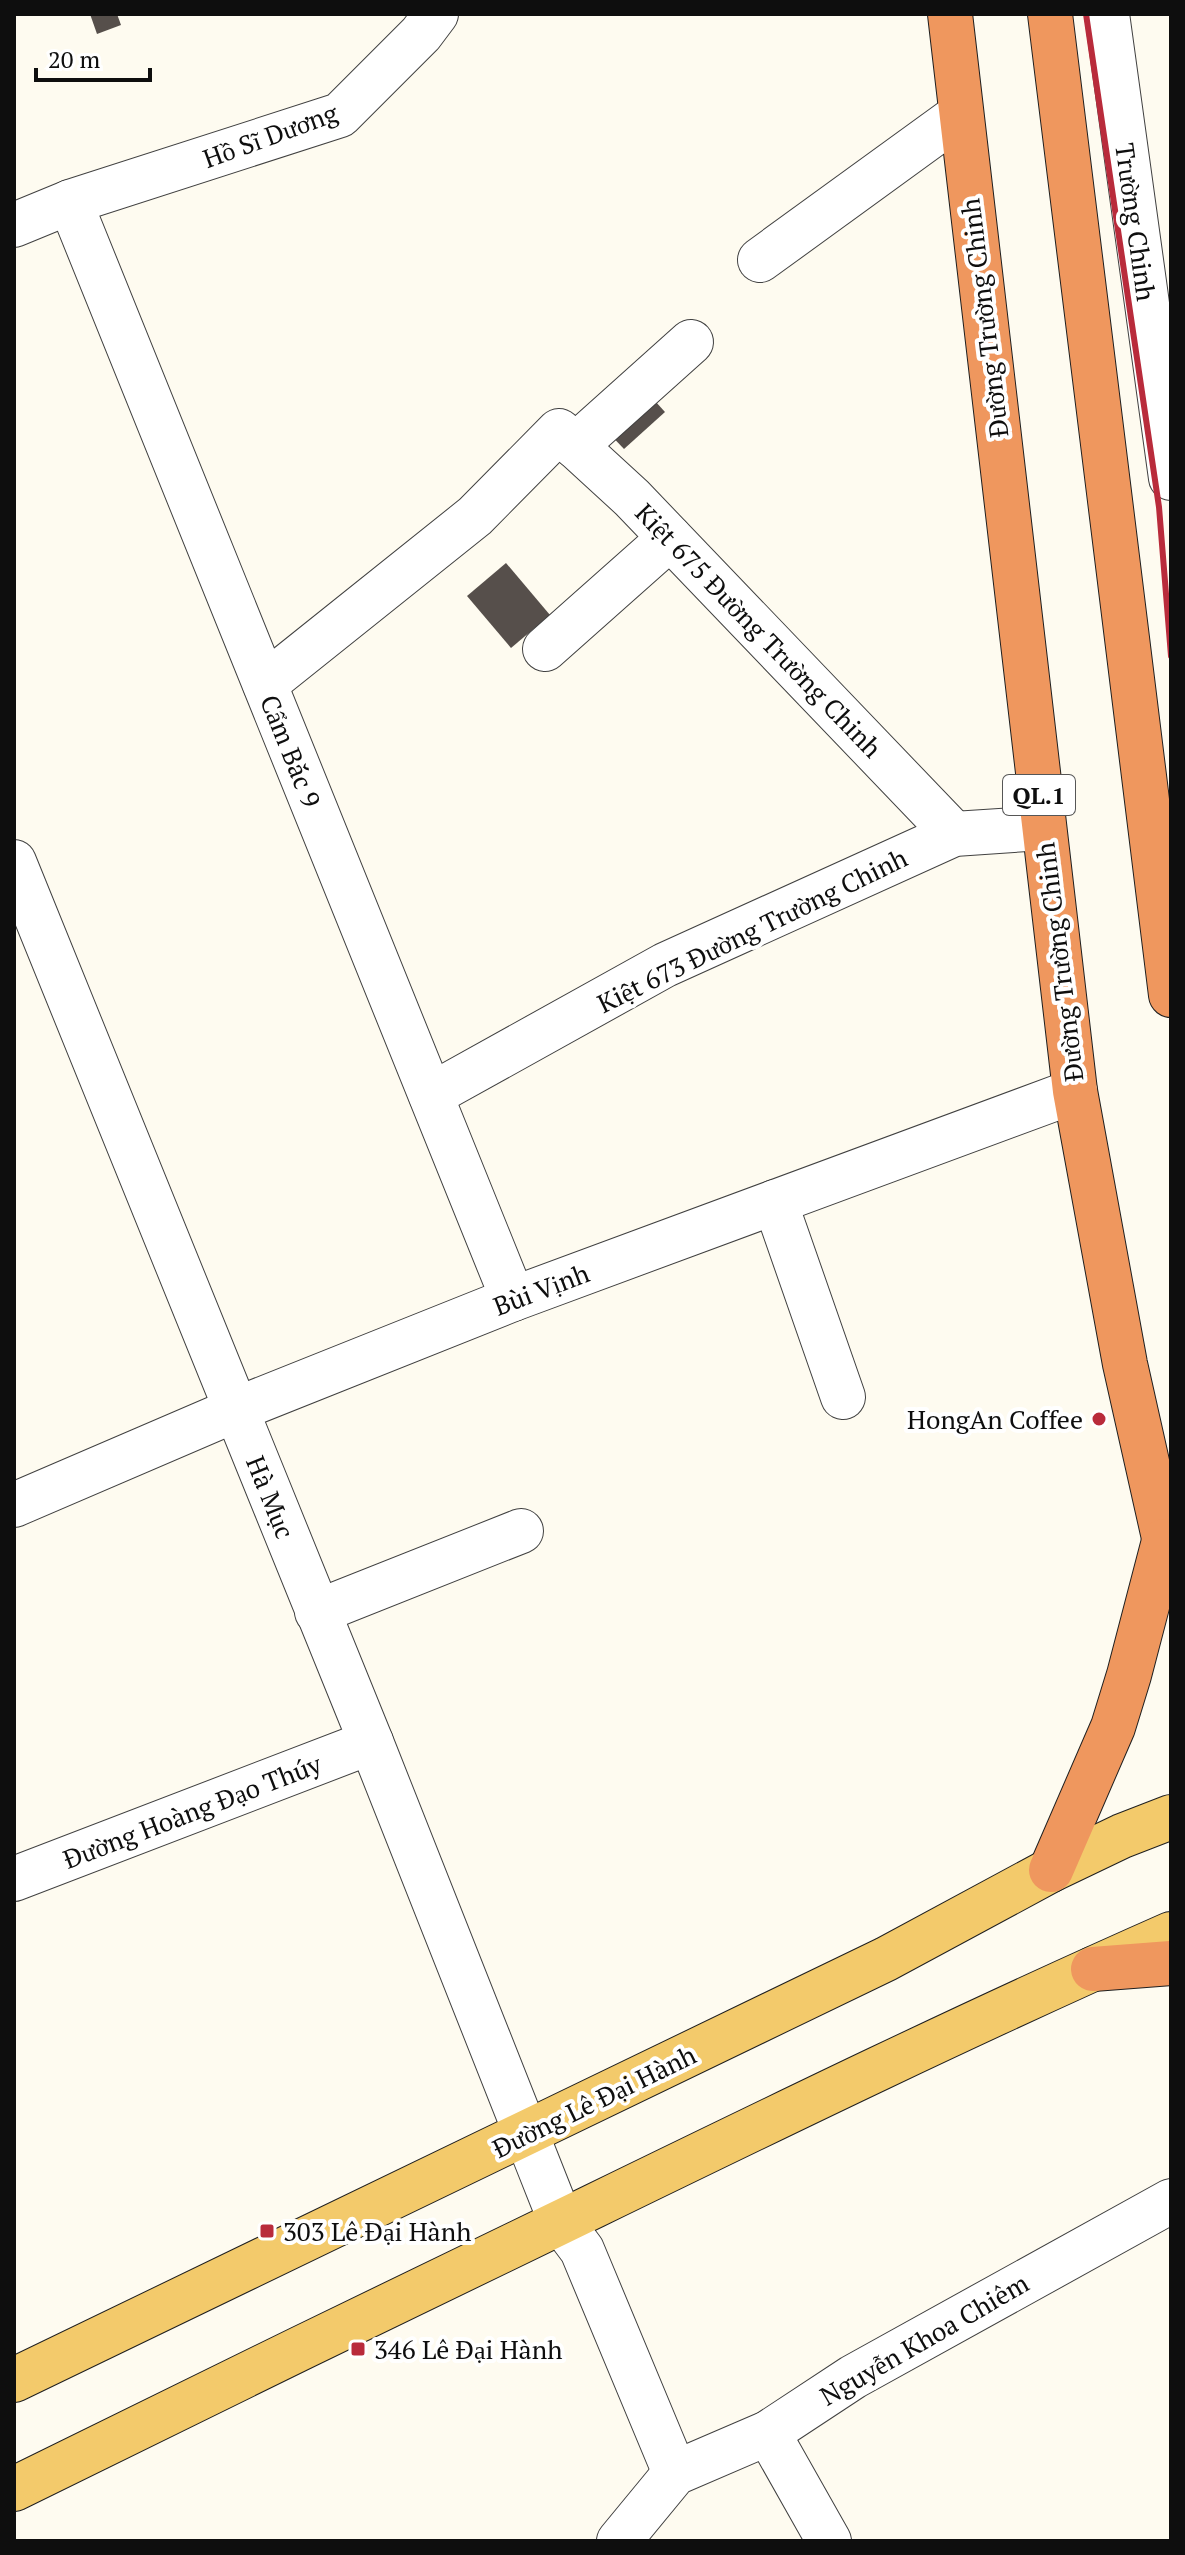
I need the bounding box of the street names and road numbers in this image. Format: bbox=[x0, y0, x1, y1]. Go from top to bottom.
street label: Hồ Sĩ Dương bbox=[198, 95, 342, 175]
street label: Trường Chinh bbox=[1108, 141, 1164, 303]
street label: Đường Trường Chinh bbox=[952, 196, 1016, 440]
street label: Kiệt 675 Đường Trường Chinh bbox=[628, 496, 890, 764]
street label: Cẩm Bắc 9 bbox=[253, 690, 329, 812]
road number: QL.1 bbox=[1003, 775, 1075, 815]
street label: Kiệt 673 Đường Trường Chinh bbox=[591, 840, 913, 1020]
street label: Đường Trường Chinh bbox=[1027, 840, 1091, 1084]
street label: Bùi Vịnh bbox=[488, 1255, 594, 1323]
street label: Hà Mục bbox=[239, 1451, 303, 1543]
street label: Đường Hoàng Đạo Thúy bbox=[58, 1746, 327, 1876]
street label: Đường Lê Đại Hành bbox=[487, 2037, 701, 2165]
street label: Nguyễn Khoa Chiêm bbox=[814, 2265, 1034, 2413]

